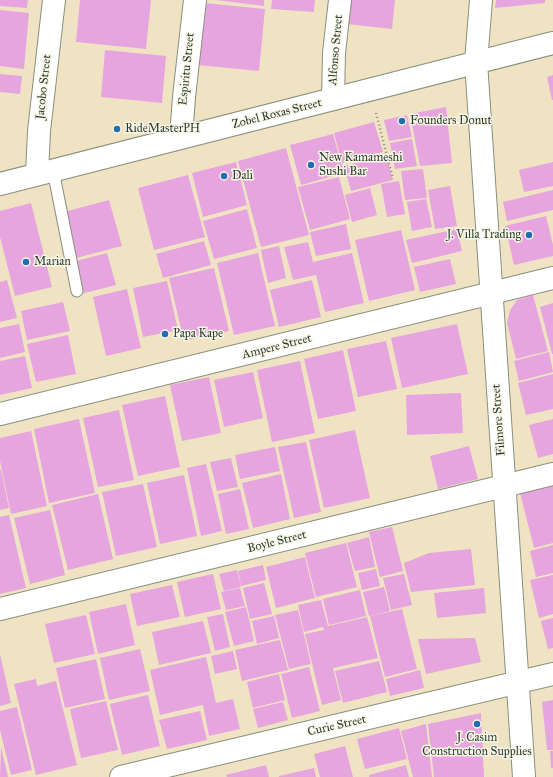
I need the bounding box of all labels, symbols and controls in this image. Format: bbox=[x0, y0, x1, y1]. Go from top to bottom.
street label: Alfonso Street bbox=[326, 14, 346, 86]
street label: Espiritu Street bbox=[176, 32, 198, 106]
street label: Jacobo Street bbox=[33, 54, 55, 120]
street label: Zobel Roxas Street bbox=[231, 96, 323, 132]
place label: Founders Donut bbox=[410, 114, 492, 128]
marker: Founders Donut bbox=[397, 116, 407, 126]
place label: RideMasterPH bbox=[125, 122, 200, 136]
marker: RideMasterPH bbox=[112, 124, 122, 134]
place label: New Kamameshi Sushi Bar bbox=[319, 151, 403, 179]
marker: New Kamameshi Sushi Bar bbox=[306, 160, 316, 170]
place label: Dali bbox=[232, 169, 253, 183]
marker: Dali bbox=[219, 171, 229, 181]
place label: J. Villa Trading bbox=[447, 228, 521, 242]
marker: J. Villa Trading bbox=[524, 230, 534, 240]
place label: Marian bbox=[34, 255, 71, 269]
marker: Marian bbox=[21, 257, 31, 267]
place label: Papa Kape bbox=[173, 327, 223, 341]
marker: Papa Kape bbox=[160, 329, 170, 339]
street label: Ampere Street bbox=[241, 331, 313, 363]
street label: Filmore Street bbox=[489, 383, 509, 457]
street label: Boyle Street bbox=[246, 528, 308, 556]
street label: Curie Street bbox=[306, 712, 368, 740]
marker: J. Casim Construction Supplies bbox=[472, 719, 482, 729]
place label: J. Casim Construction Supplies bbox=[422, 731, 532, 759]

